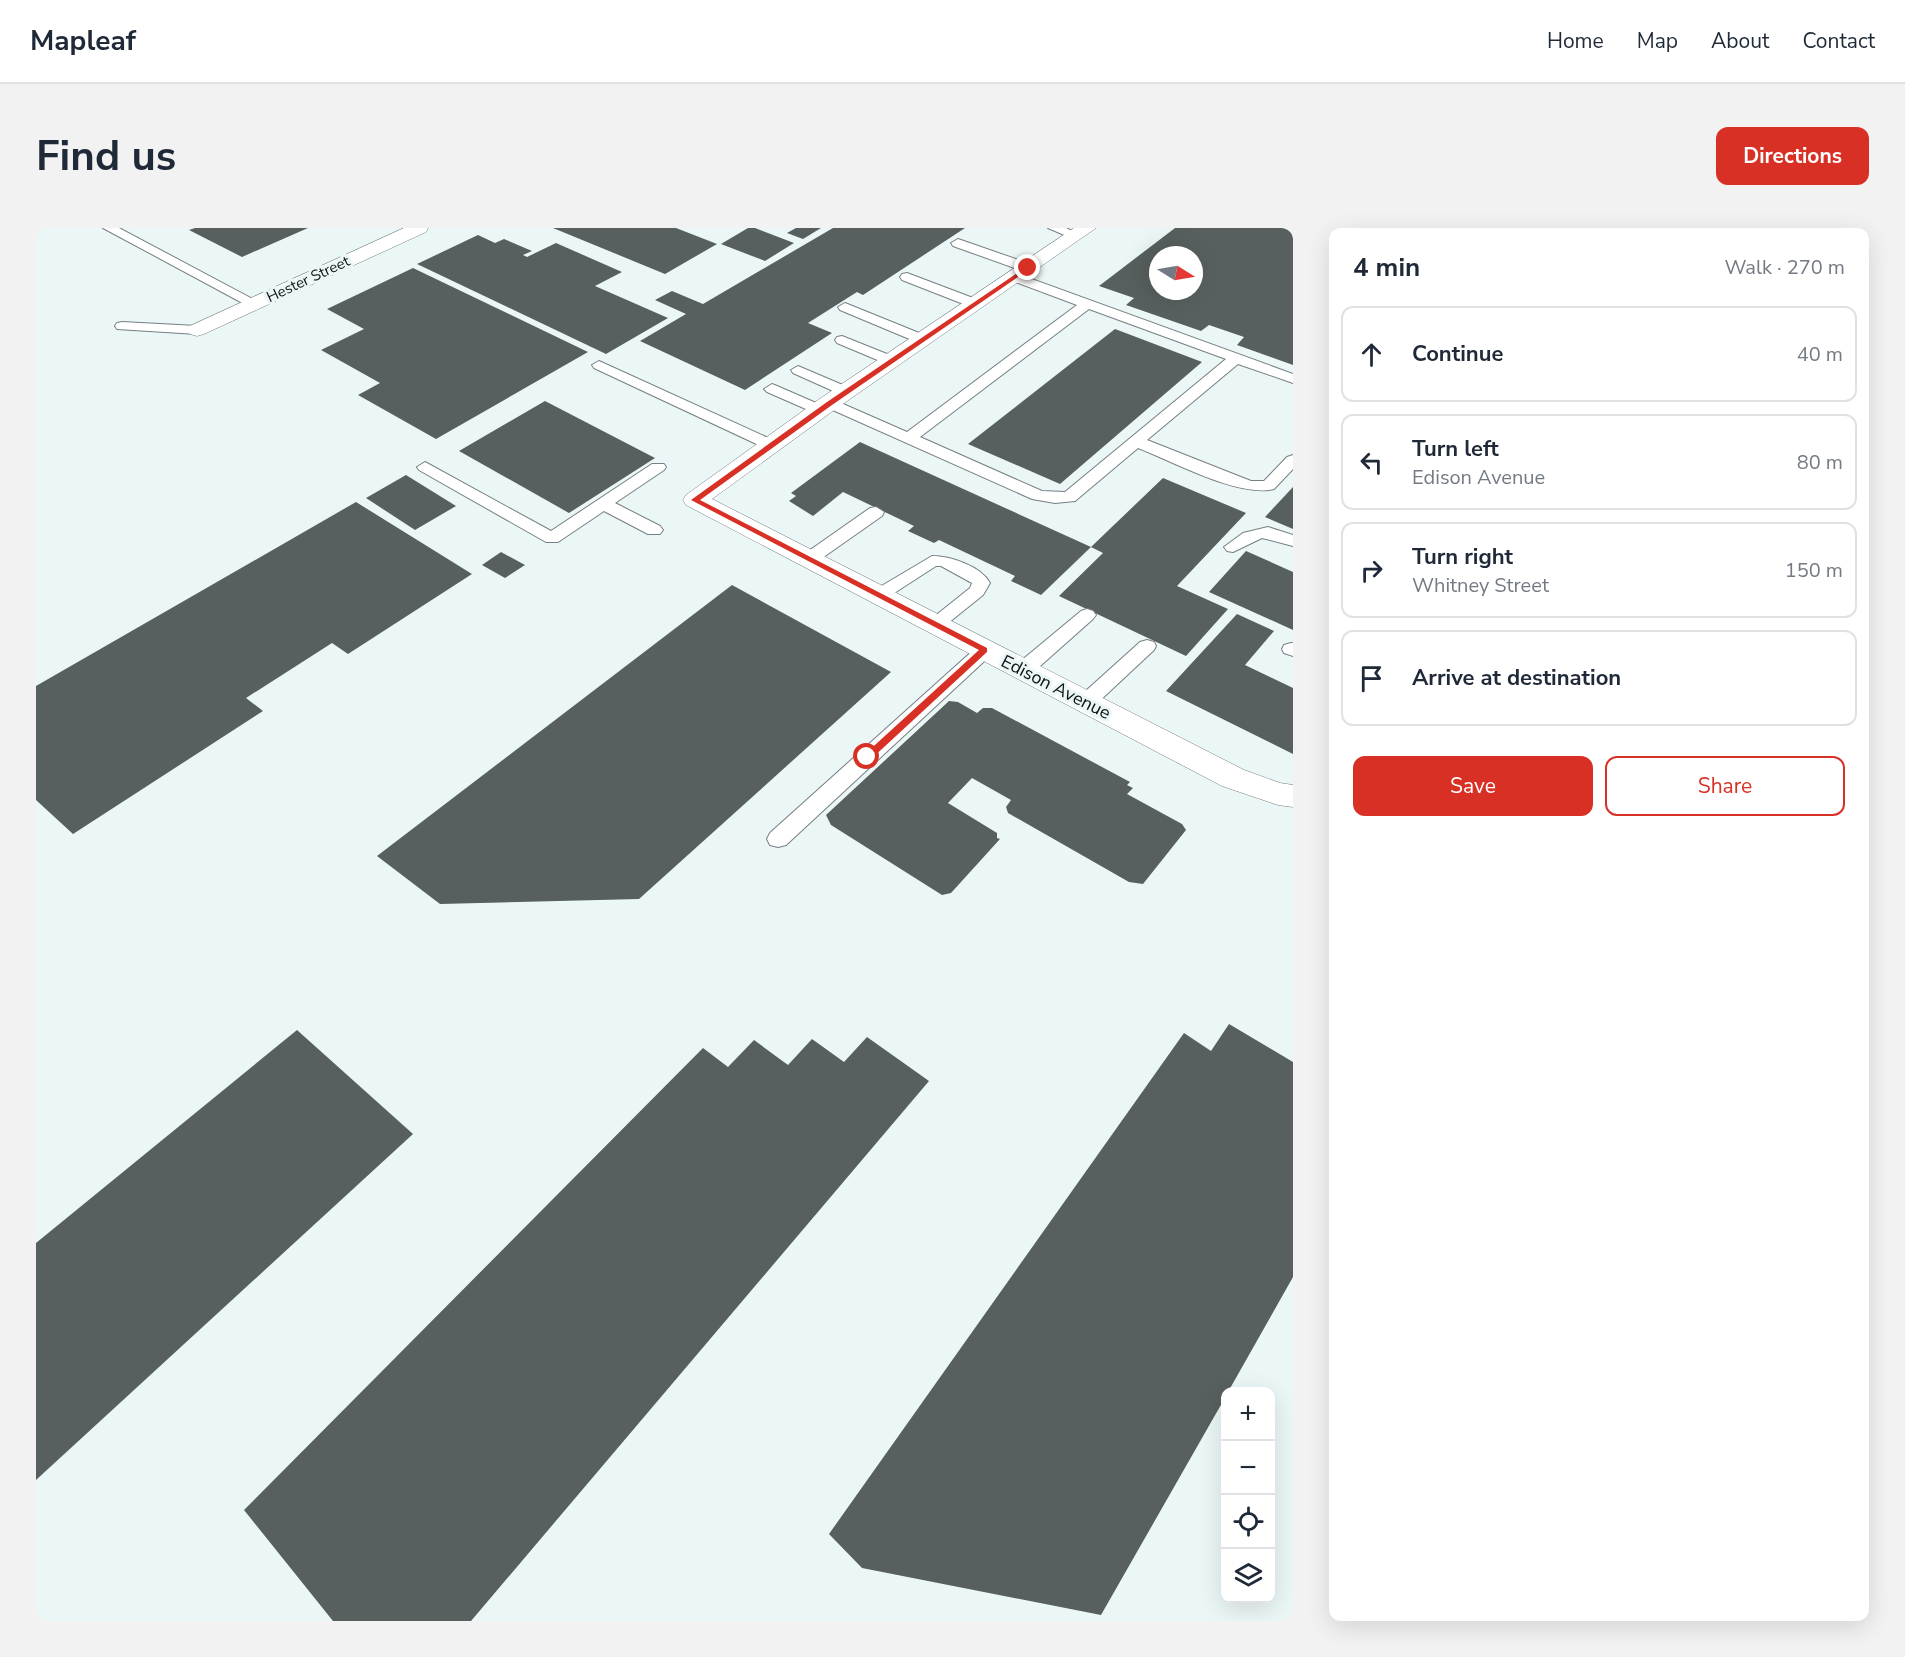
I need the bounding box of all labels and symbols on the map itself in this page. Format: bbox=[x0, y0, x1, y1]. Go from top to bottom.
north arrow bbox=[1149, 246, 1203, 300]
street label: Hester Street bbox=[263, 251, 354, 307]
route end bbox=[1014, 254, 1040, 280]
street label: Edison Avenue bbox=[997, 649, 1115, 725]
route start bbox=[853, 743, 879, 769]

